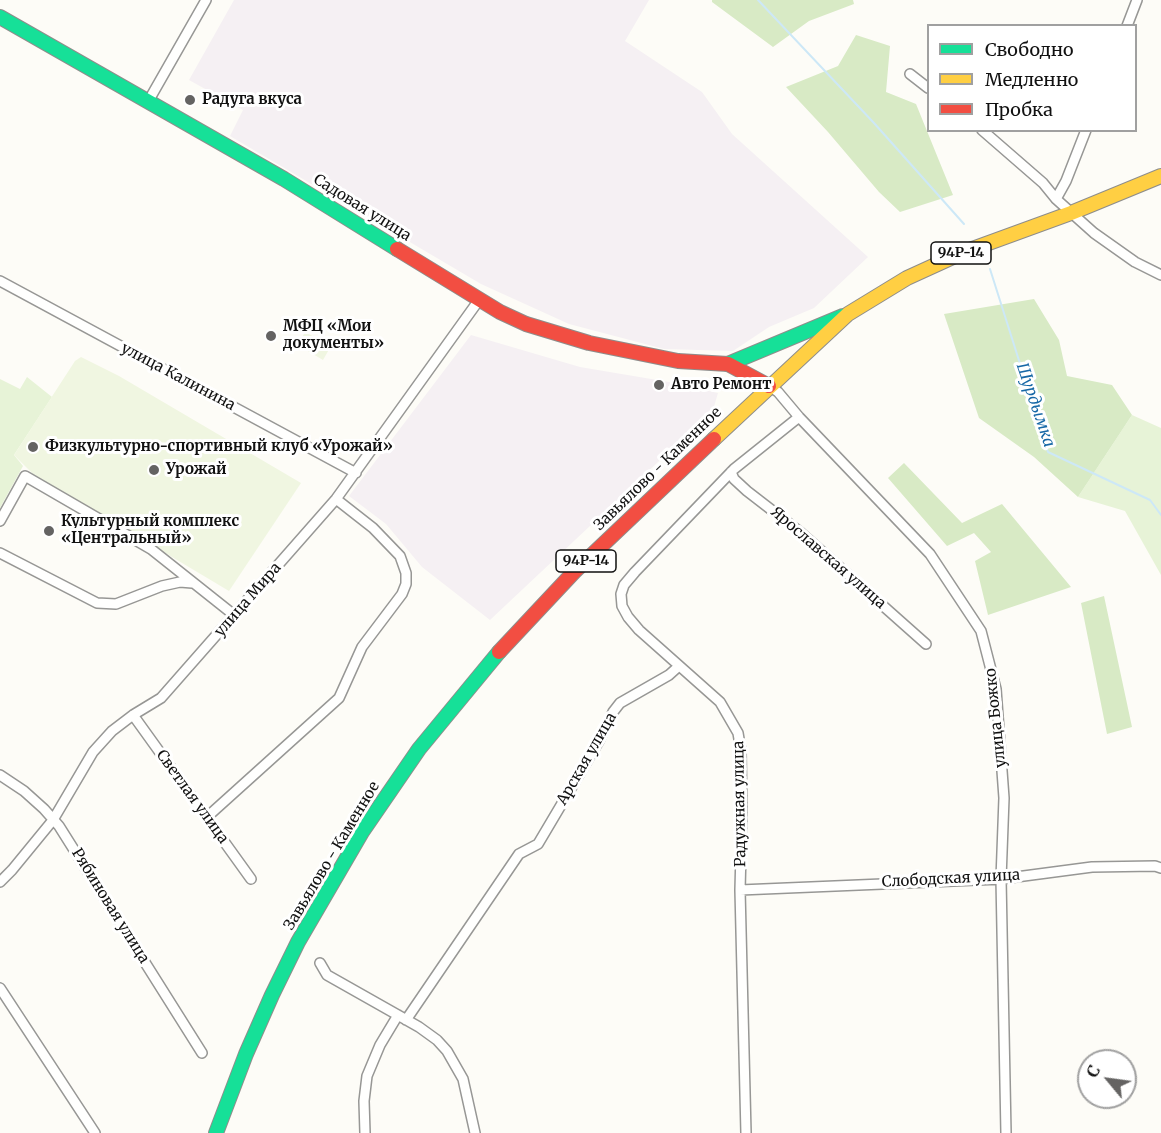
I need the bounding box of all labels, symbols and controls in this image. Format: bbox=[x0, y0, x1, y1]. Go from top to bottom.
legend bbox=[927, 24, 1137, 132]
text: Свободно bbox=[985, 38, 1073, 61]
text: Медленно bbox=[985, 68, 1078, 91]
place label: Радуга вкуса bbox=[202, 91, 302, 109]
marker: Радуга вкуса bbox=[183, 93, 197, 107]
text: Пробка bbox=[985, 98, 1053, 121]
street label: Садовая улица bbox=[310, 171, 414, 245]
road number: 94Р-14 bbox=[931, 242, 991, 264]
place label: МФЦ «Мои документы» bbox=[283, 318, 384, 353]
marker: МФЦ «Мои документы» bbox=[264, 329, 278, 343]
street label: улица Калинина bbox=[118, 339, 238, 415]
water label: Шурдымка bbox=[1012, 360, 1058, 450]
place label: Авто Ремонт bbox=[671, 376, 771, 394]
marker: Авто Ремонт bbox=[652, 378, 666, 392]
street label: Завьялово - Каменное bbox=[591, 403, 725, 535]
place label: Физкультурно-спортивный клуб «Урожай» bbox=[45, 438, 393, 456]
marker: Физкультурно-спортивный клуб «Урожай» bbox=[26, 440, 40, 454]
place label: Урожай bbox=[166, 461, 227, 479]
marker: Урожай bbox=[147, 463, 161, 477]
street label: Ярославская улица bbox=[767, 503, 889, 613]
place label: Культурный комплекс «Центральный» bbox=[61, 513, 239, 548]
marker: Культурный комплекс «Центральный» bbox=[42, 524, 56, 538]
road number: 94Р-14 bbox=[556, 550, 616, 572]
street label: улица Мира bbox=[211, 559, 285, 641]
street label: улица Божко bbox=[982, 667, 1010, 769]
street label: Арская улица bbox=[553, 710, 621, 808]
street label: Радужная улица bbox=[730, 741, 750, 867]
street label: Светлая улица bbox=[152, 747, 232, 847]
street label: Завьялово - Каменное bbox=[280, 778, 384, 934]
street label: Рябиновая улица bbox=[67, 845, 153, 967]
street label: Слободская улица bbox=[881, 866, 1021, 892]
north arrow bbox=[1077, 1049, 1137, 1109]
text: С bbox=[1082, 1062, 1104, 1081]

